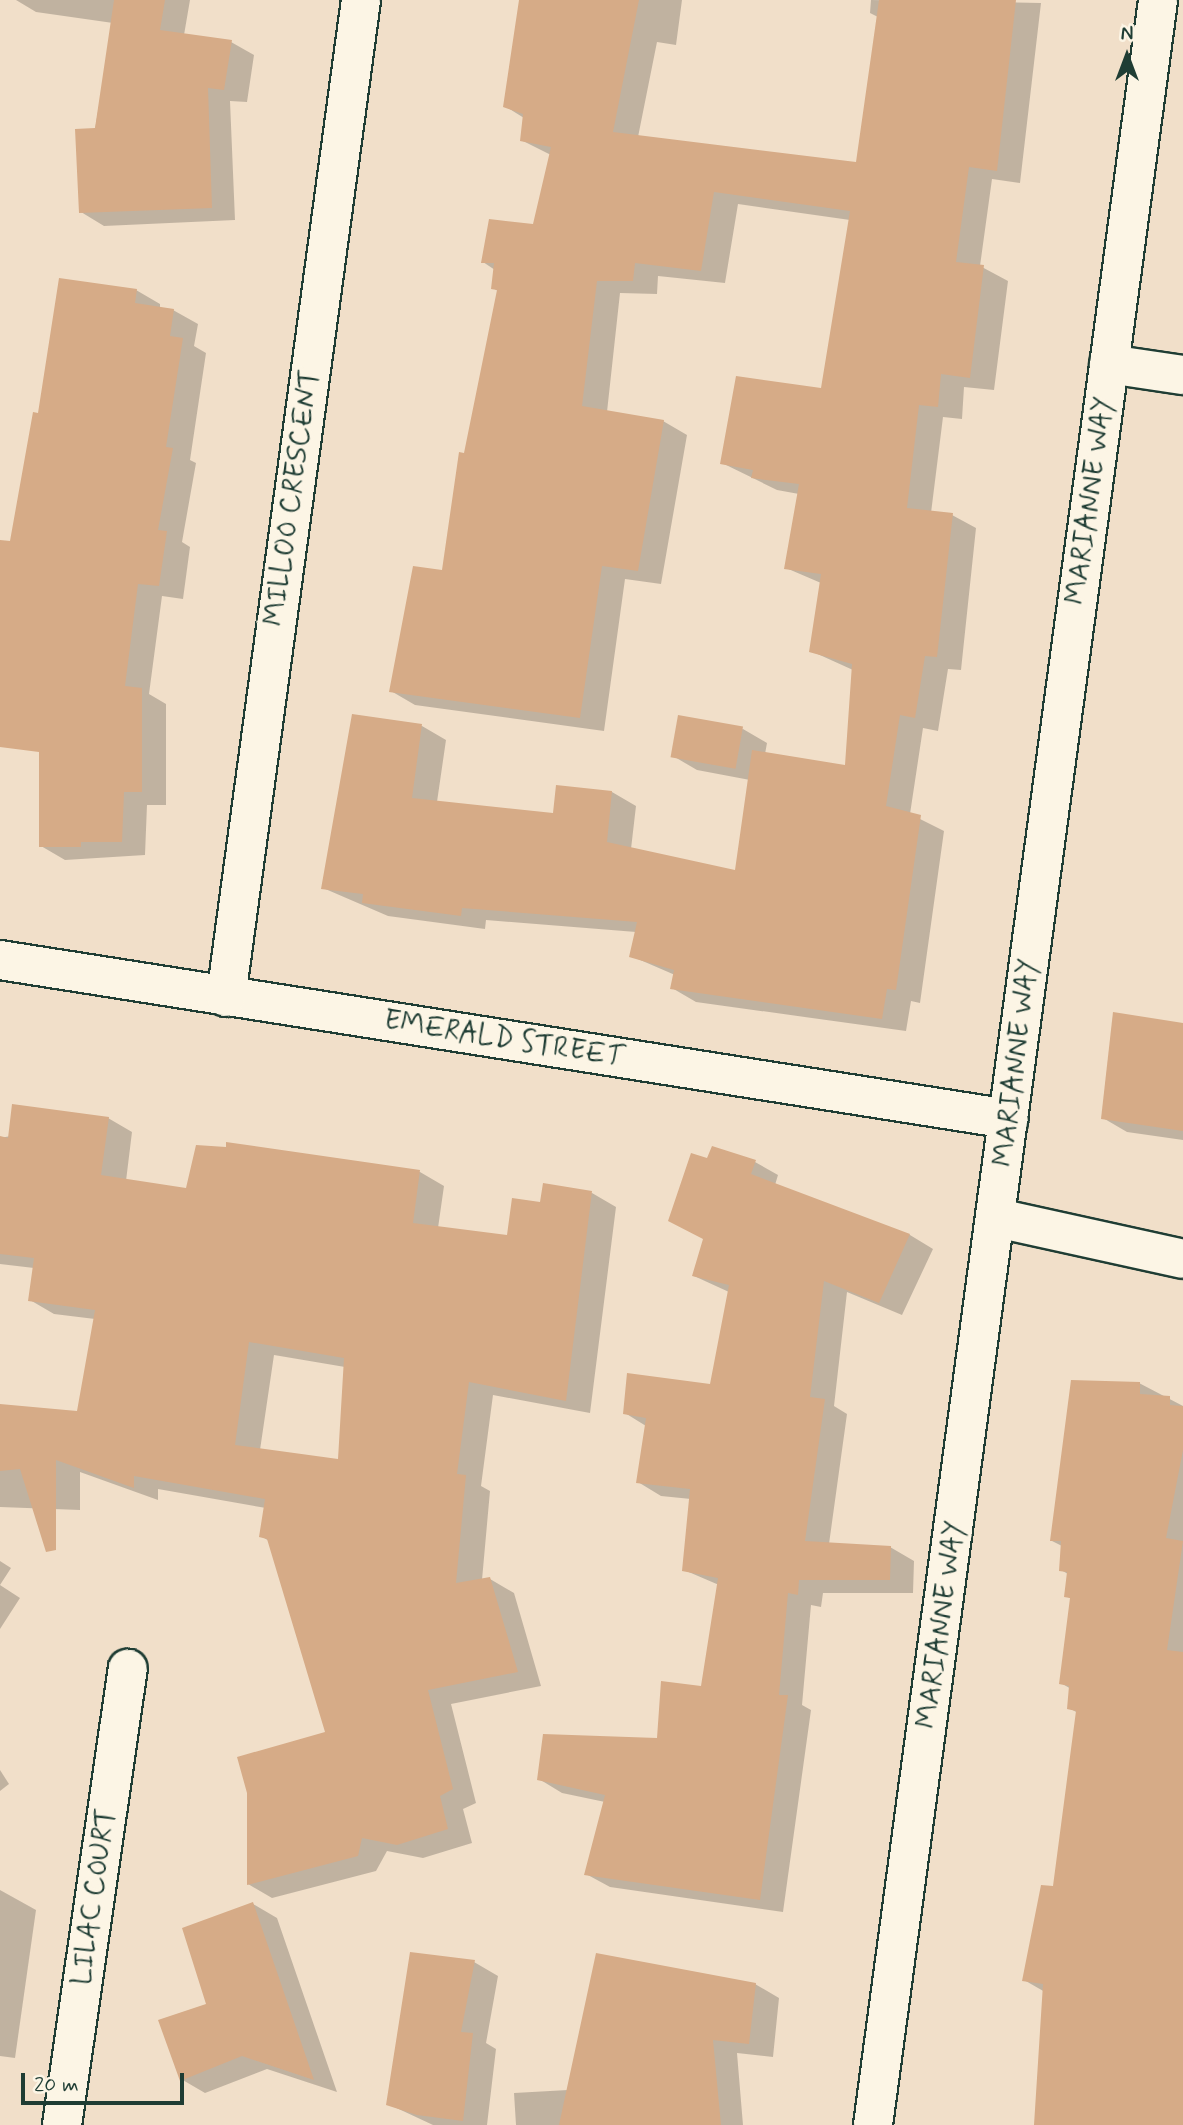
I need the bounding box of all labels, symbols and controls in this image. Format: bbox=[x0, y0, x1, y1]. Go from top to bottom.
north arrow bbox=[1092, 21, 1162, 91]
text: N bbox=[1121, 22, 1133, 47]
street label: MILLOO CRESCENT bbox=[258, 367, 328, 629]
street label: MARIANNE WAY bbox=[1060, 394, 1122, 608]
street label: MARIANNE WAY bbox=[987, 956, 1047, 1170]
street label: EMERALD STREET bbox=[381, 1004, 627, 1076]
street label: MARIANNE WAY bbox=[911, 1518, 973, 1732]
street label: LILAC COURT bbox=[66, 1806, 124, 1988]
scale bar bbox=[24, 2058, 187, 2102]
text: 20 m bbox=[34, 2071, 79, 2099]

